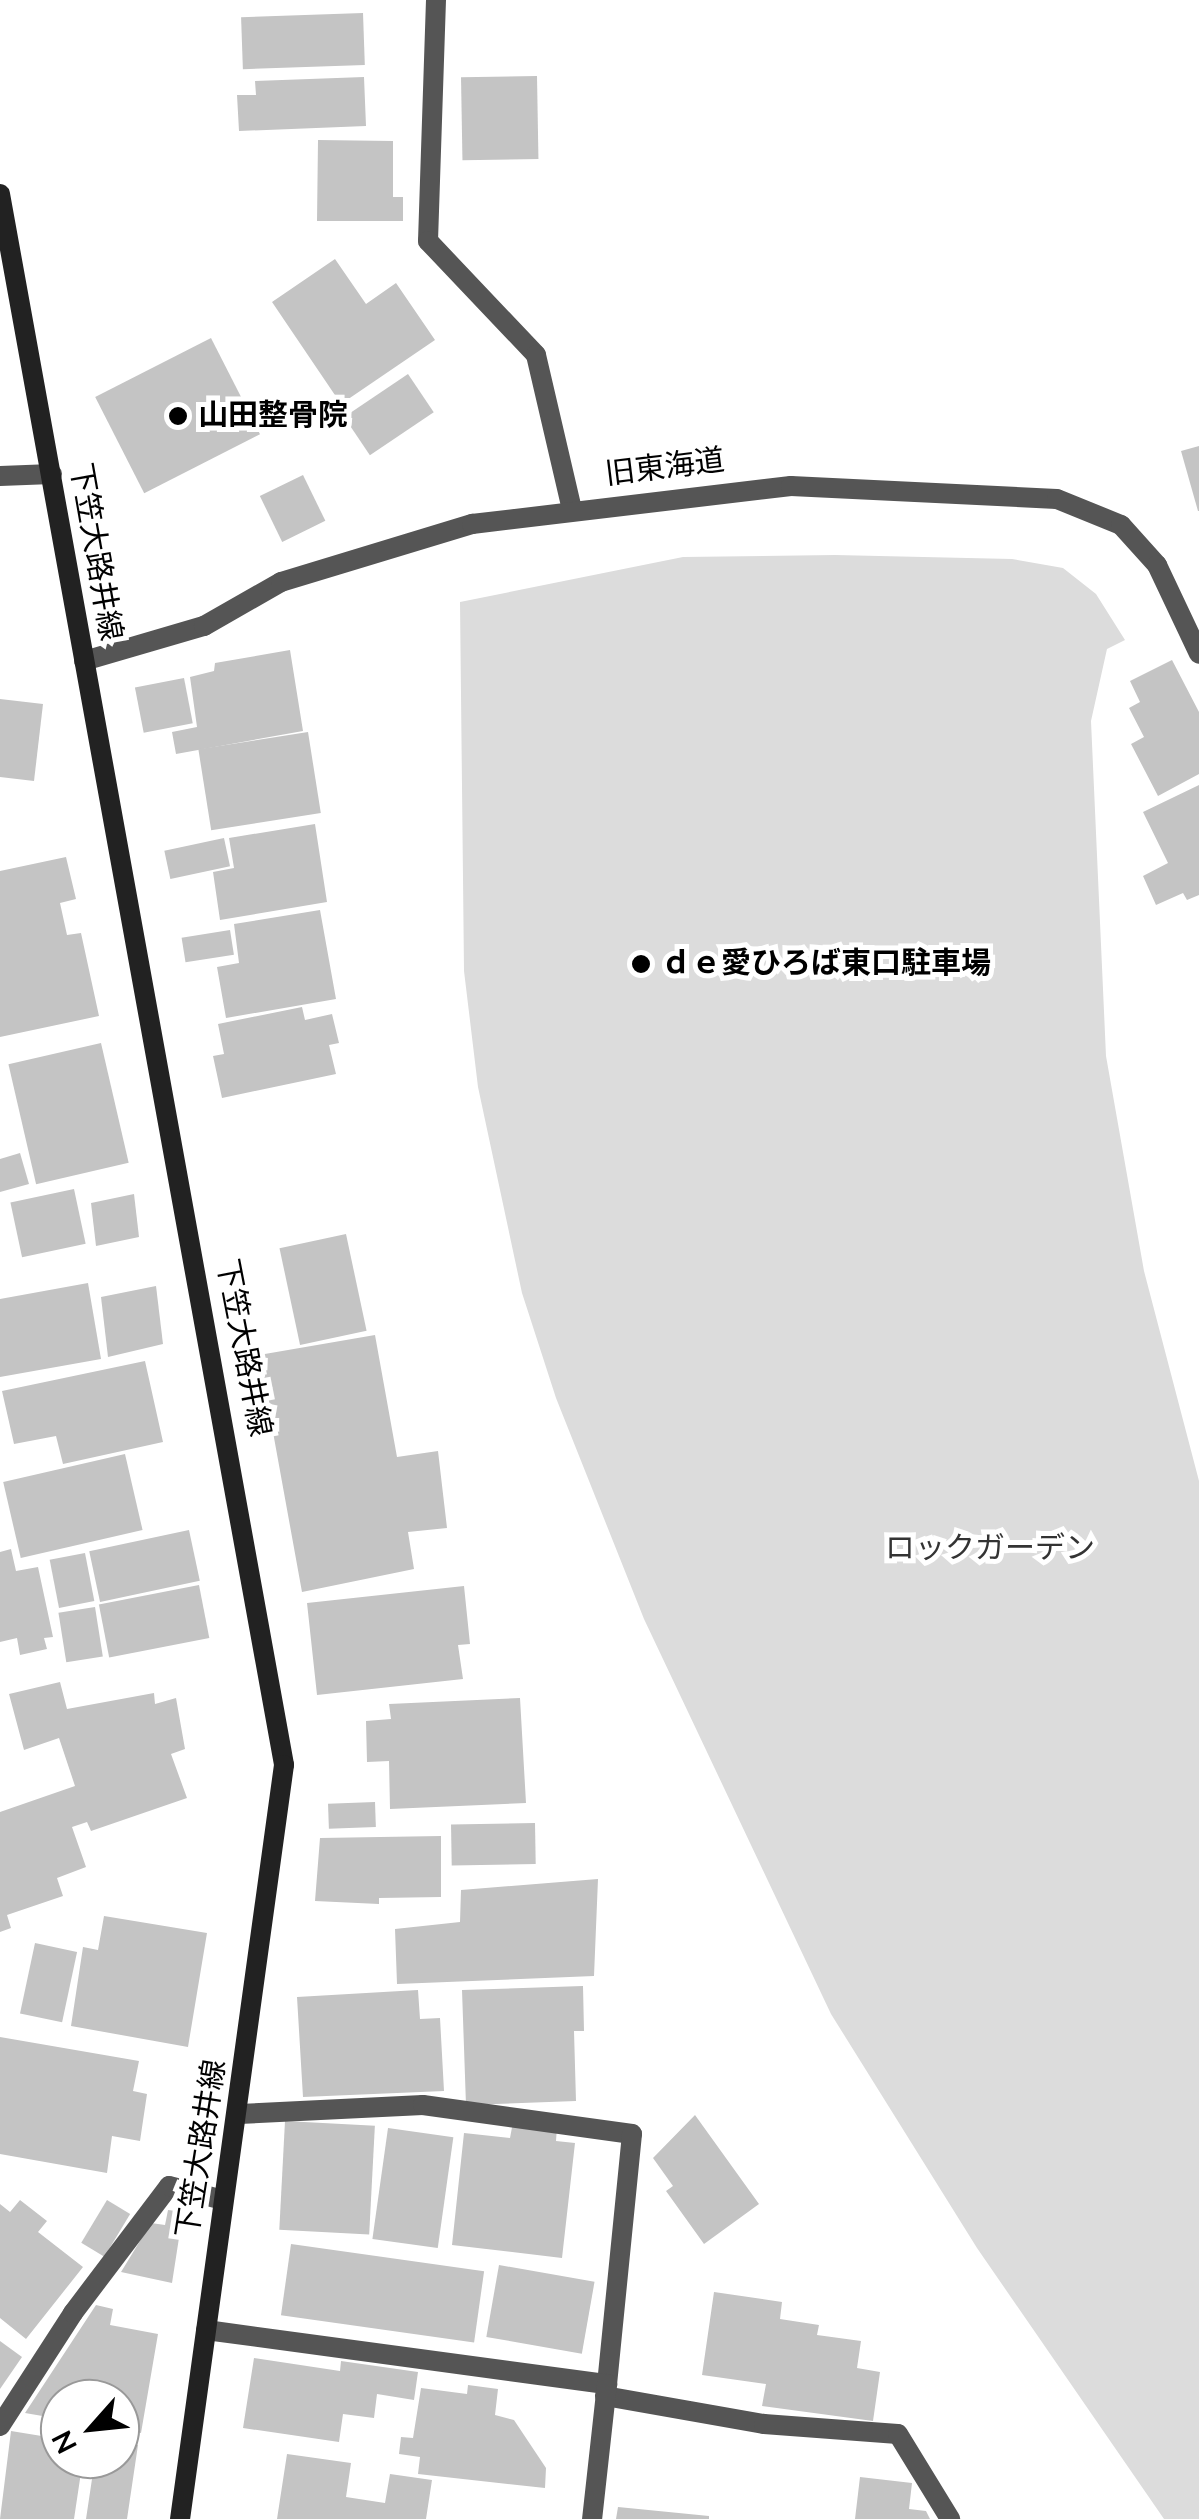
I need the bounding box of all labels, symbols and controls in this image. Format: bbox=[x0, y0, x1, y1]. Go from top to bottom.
place label: 山田整骨院 bbox=[198, 398, 348, 434]
marker: 山田整骨院 bbox=[167, 405, 189, 427]
street label: 旧東海道 bbox=[603, 443, 727, 493]
street label: 下笠大路井線 bbox=[62, 460, 128, 644]
place label: ｄｅ愛ひろば東口駐車場 bbox=[661, 946, 991, 982]
marker: ｄｅ愛ひろば東口駐車場 bbox=[630, 953, 652, 975]
street label: 下笠大路井線 bbox=[208, 1256, 278, 1440]
park label: ロックガーデン bbox=[885, 1531, 1095, 1567]
street label: 下笠大路井線 bbox=[170, 2057, 234, 2241]
north arrow bbox=[40, 2379, 140, 2479]
text: N bbox=[43, 2424, 87, 2460]

